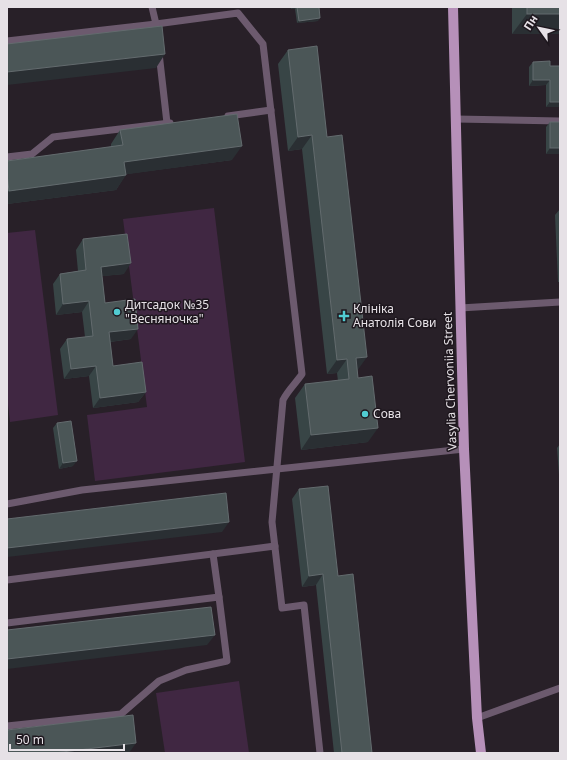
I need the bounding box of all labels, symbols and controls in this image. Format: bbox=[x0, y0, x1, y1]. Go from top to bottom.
north arrow bbox=[519, 8, 559, 48]
text: Пн bbox=[520, 12, 541, 33]
place label: Дитсадок №35 "Весняночка" bbox=[125, 296, 209, 327]
place label: Клініка Анатолія Сови bbox=[353, 300, 436, 331]
marker: Дитсадок №35 "Весняночка" bbox=[112, 307, 122, 317]
marker: Клініка Анатолія Сови bbox=[338, 310, 350, 322]
street label: Vasylia Chervoniia Street bbox=[439, 311, 460, 451]
place label: Сова bbox=[373, 405, 401, 422]
marker: Сова bbox=[360, 409, 370, 419]
scale bar bbox=[10, 726, 124, 752]
text: 50 m bbox=[16, 731, 44, 748]

